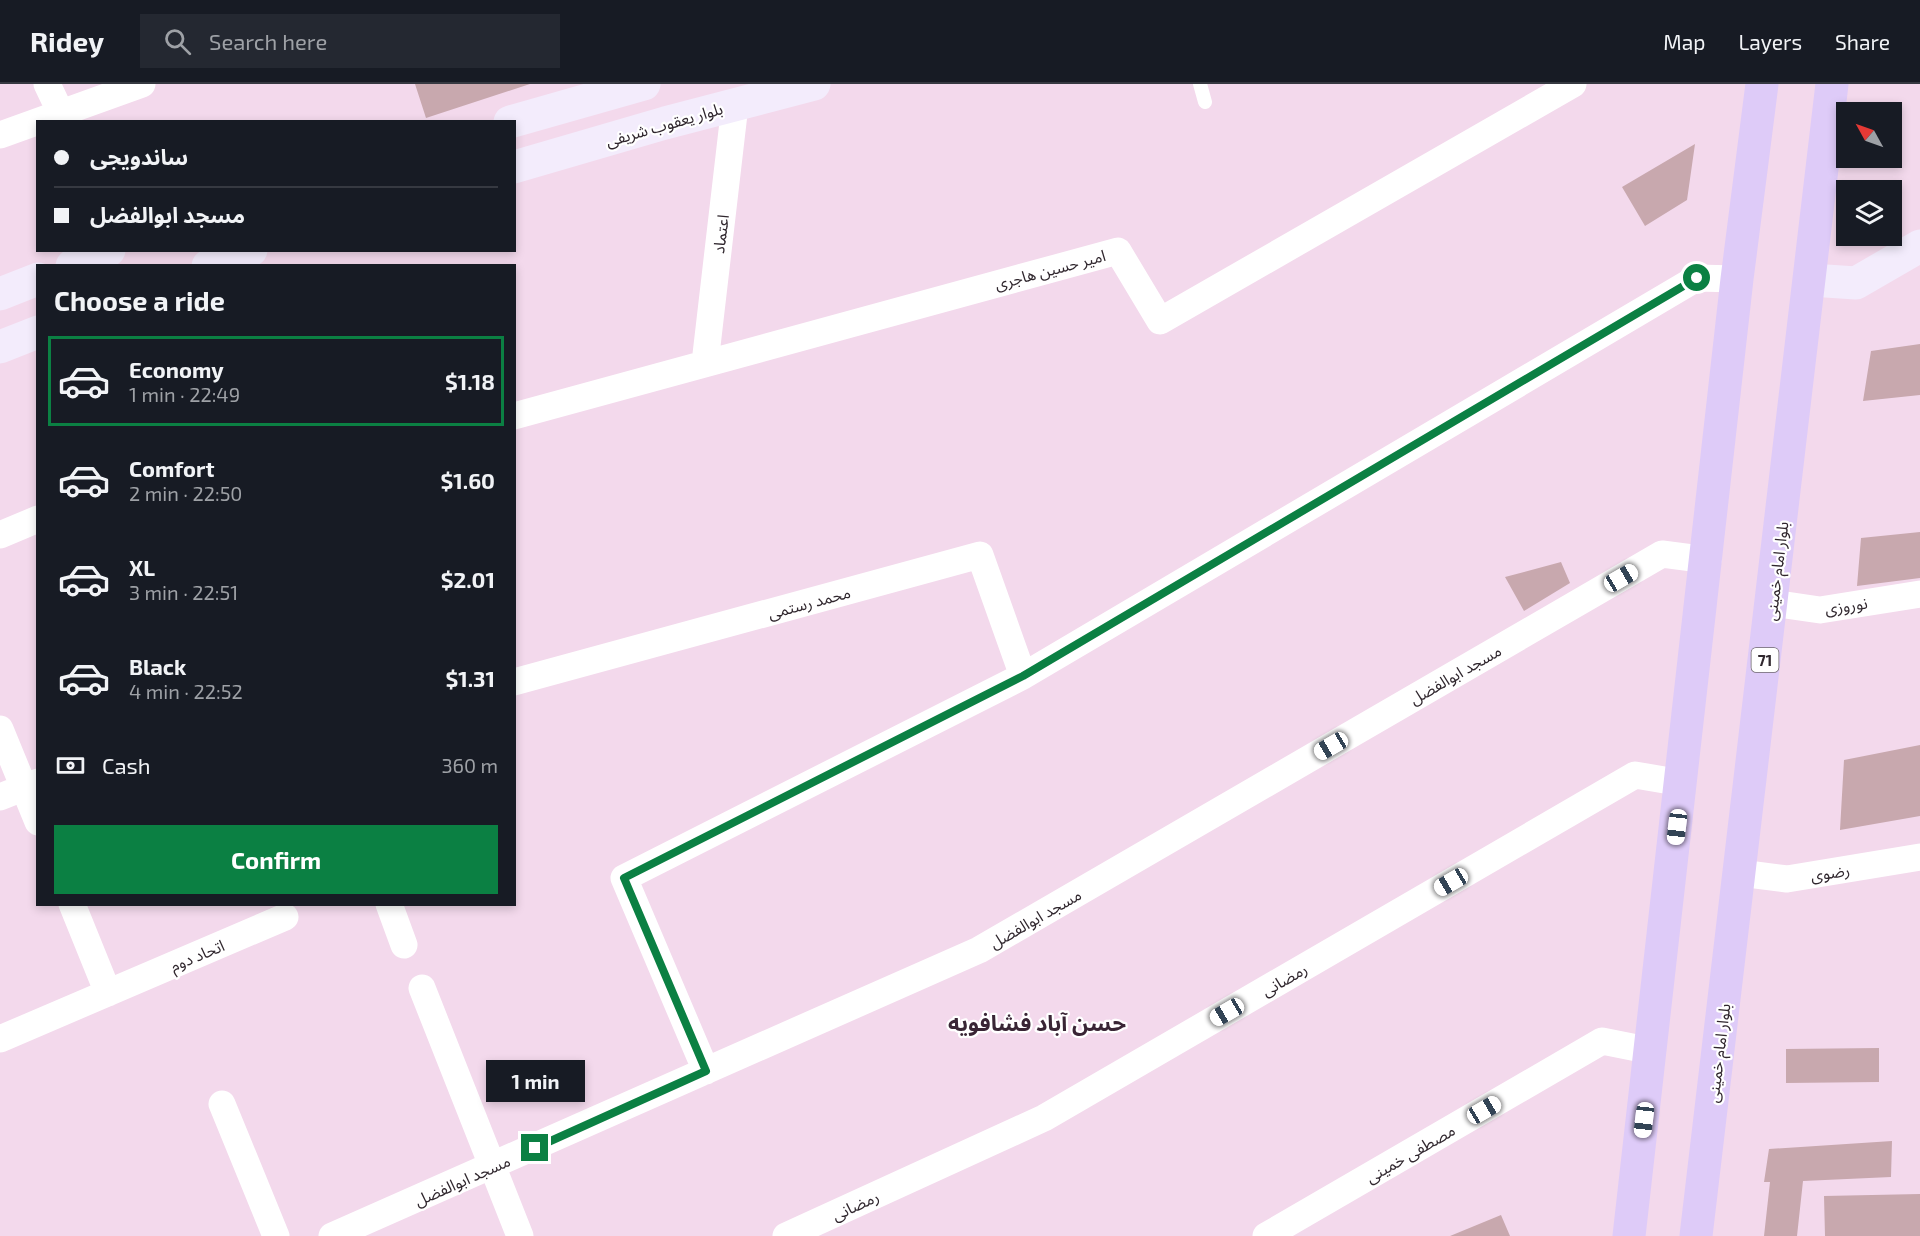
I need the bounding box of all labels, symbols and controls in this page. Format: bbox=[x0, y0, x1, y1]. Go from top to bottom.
search box bbox=[140, 14, 560, 68]
text: Ridey bbox=[30, 24, 104, 58]
icon: search bbox=[161, 25, 194, 58]
text: Search here bbox=[209, 28, 327, 54]
text: Map bbox=[1663, 29, 1705, 54]
text: Layers bbox=[1738, 29, 1802, 54]
text: Share bbox=[1835, 29, 1890, 54]
street label: بلوار یعقوب شریفی bbox=[603, 98, 725, 151]
north arrow bbox=[1836, 102, 1902, 168]
map controls bbox=[1836, 102, 1902, 246]
text: ساندویجی bbox=[90, 143, 188, 169]
button: layers bbox=[1836, 180, 1902, 246]
text: مسجد ابوالفضل bbox=[90, 201, 245, 227]
street label: اعتماد bbox=[708, 213, 732, 255]
street label: امیر حسین هاجری bbox=[992, 245, 1108, 294]
route start bbox=[1683, 264, 1710, 291]
text: Choose a ride bbox=[54, 284, 225, 316]
icon: car bbox=[57, 354, 111, 408]
text: Economy bbox=[129, 356, 224, 382]
text: $1.18 bbox=[445, 368, 495, 394]
text: 1 min · 22:49 bbox=[129, 382, 240, 406]
icon: car bbox=[57, 453, 111, 507]
text: Comfort bbox=[129, 455, 214, 481]
text: $1.60 bbox=[441, 467, 495, 493]
text: 2 min · 22:50 bbox=[129, 481, 242, 505]
street label: بلوار امام خمینی bbox=[1760, 520, 1795, 622]
icon: car bbox=[57, 552, 111, 606]
text: XL bbox=[129, 554, 155, 580]
car bbox=[1601, 561, 1641, 595]
text: $2.01 bbox=[441, 566, 495, 592]
text: 3 min · 22:51 bbox=[129, 580, 238, 604]
street label: محمد رستمی bbox=[766, 582, 853, 623]
street label: نوروزی bbox=[1823, 593, 1869, 618]
street label: مسجد ابوالفضل bbox=[1406, 640, 1505, 709]
road number: 71 bbox=[1752, 648, 1778, 672]
icon: car bbox=[57, 651, 111, 705]
text: Black bbox=[129, 653, 186, 679]
text: $1.31 bbox=[445, 665, 495, 691]
text: 4 min · 22:52 bbox=[129, 679, 243, 703]
car bbox=[1311, 729, 1351, 763]
icon: cash bbox=[54, 749, 87, 782]
text: Cash bbox=[102, 752, 151, 778]
text: 360 m bbox=[441, 753, 498, 777]
car bbox=[1666, 808, 1688, 846]
button: Confirm bbox=[54, 825, 498, 894]
street label: رضوی bbox=[1809, 860, 1851, 885]
car bbox=[1431, 865, 1471, 899]
street label: مسجد ابوالفضل bbox=[986, 884, 1085, 953]
street label: اتحاد دوم bbox=[167, 935, 229, 979]
street label: رمضانی bbox=[1258, 958, 1311, 1000]
car bbox=[1207, 995, 1247, 1029]
street label: بلوار امام خمینی bbox=[1702, 1002, 1737, 1104]
district label: حسن آباد فشافویه bbox=[948, 1009, 1126, 1036]
callout: 1 min bbox=[486, 1061, 584, 1103]
text: 1 min bbox=[511, 1069, 560, 1093]
car bbox=[1464, 1093, 1504, 1127]
car bbox=[1633, 1101, 1655, 1139]
street label: مصطفی خمینی bbox=[1362, 1120, 1459, 1187]
route end bbox=[521, 1134, 548, 1161]
street label: مسجد ابوالفضل bbox=[411, 1150, 513, 1210]
street label: رمضانی bbox=[829, 1186, 882, 1225]

